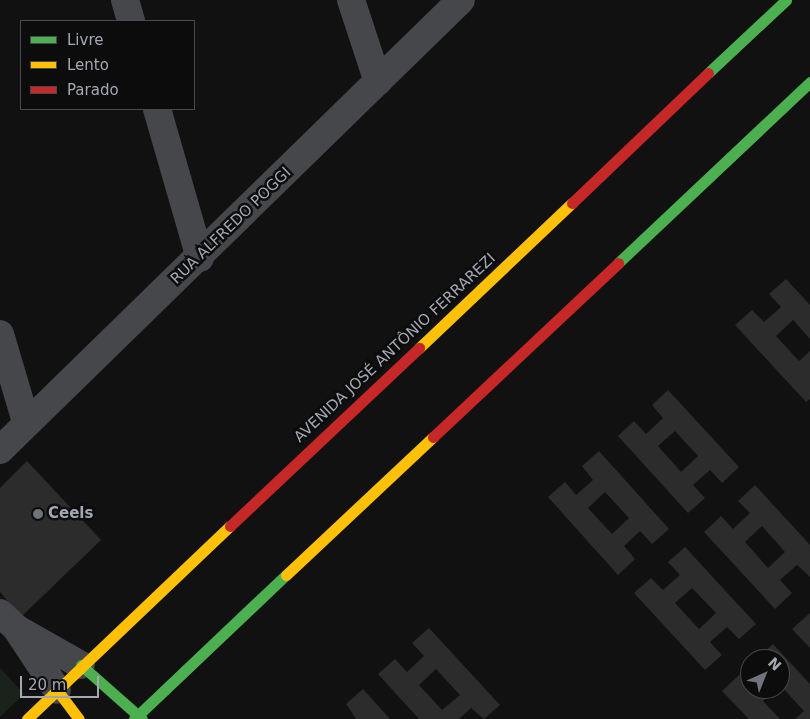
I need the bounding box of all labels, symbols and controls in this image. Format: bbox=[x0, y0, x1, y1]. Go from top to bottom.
legend bbox=[20, 20, 195, 110]
text: Livre bbox=[67, 31, 103, 49]
text: Lento bbox=[67, 56, 109, 74]
text: Parado bbox=[67, 81, 119, 99]
street label: RUA ALFREDO POGGI bbox=[167, 164, 295, 288]
street label: AVENIDA JOSÉ ANTÔNIO FERRAREZI bbox=[291, 250, 499, 446]
place label: Ceels bbox=[48, 505, 93, 523]
marker: Ceels bbox=[32, 508, 44, 520]
north arrow bbox=[740, 649, 790, 699]
text: N bbox=[765, 654, 784, 674]
scale bar bbox=[22, 666, 101, 698]
text: 20 m bbox=[28, 676, 66, 694]

